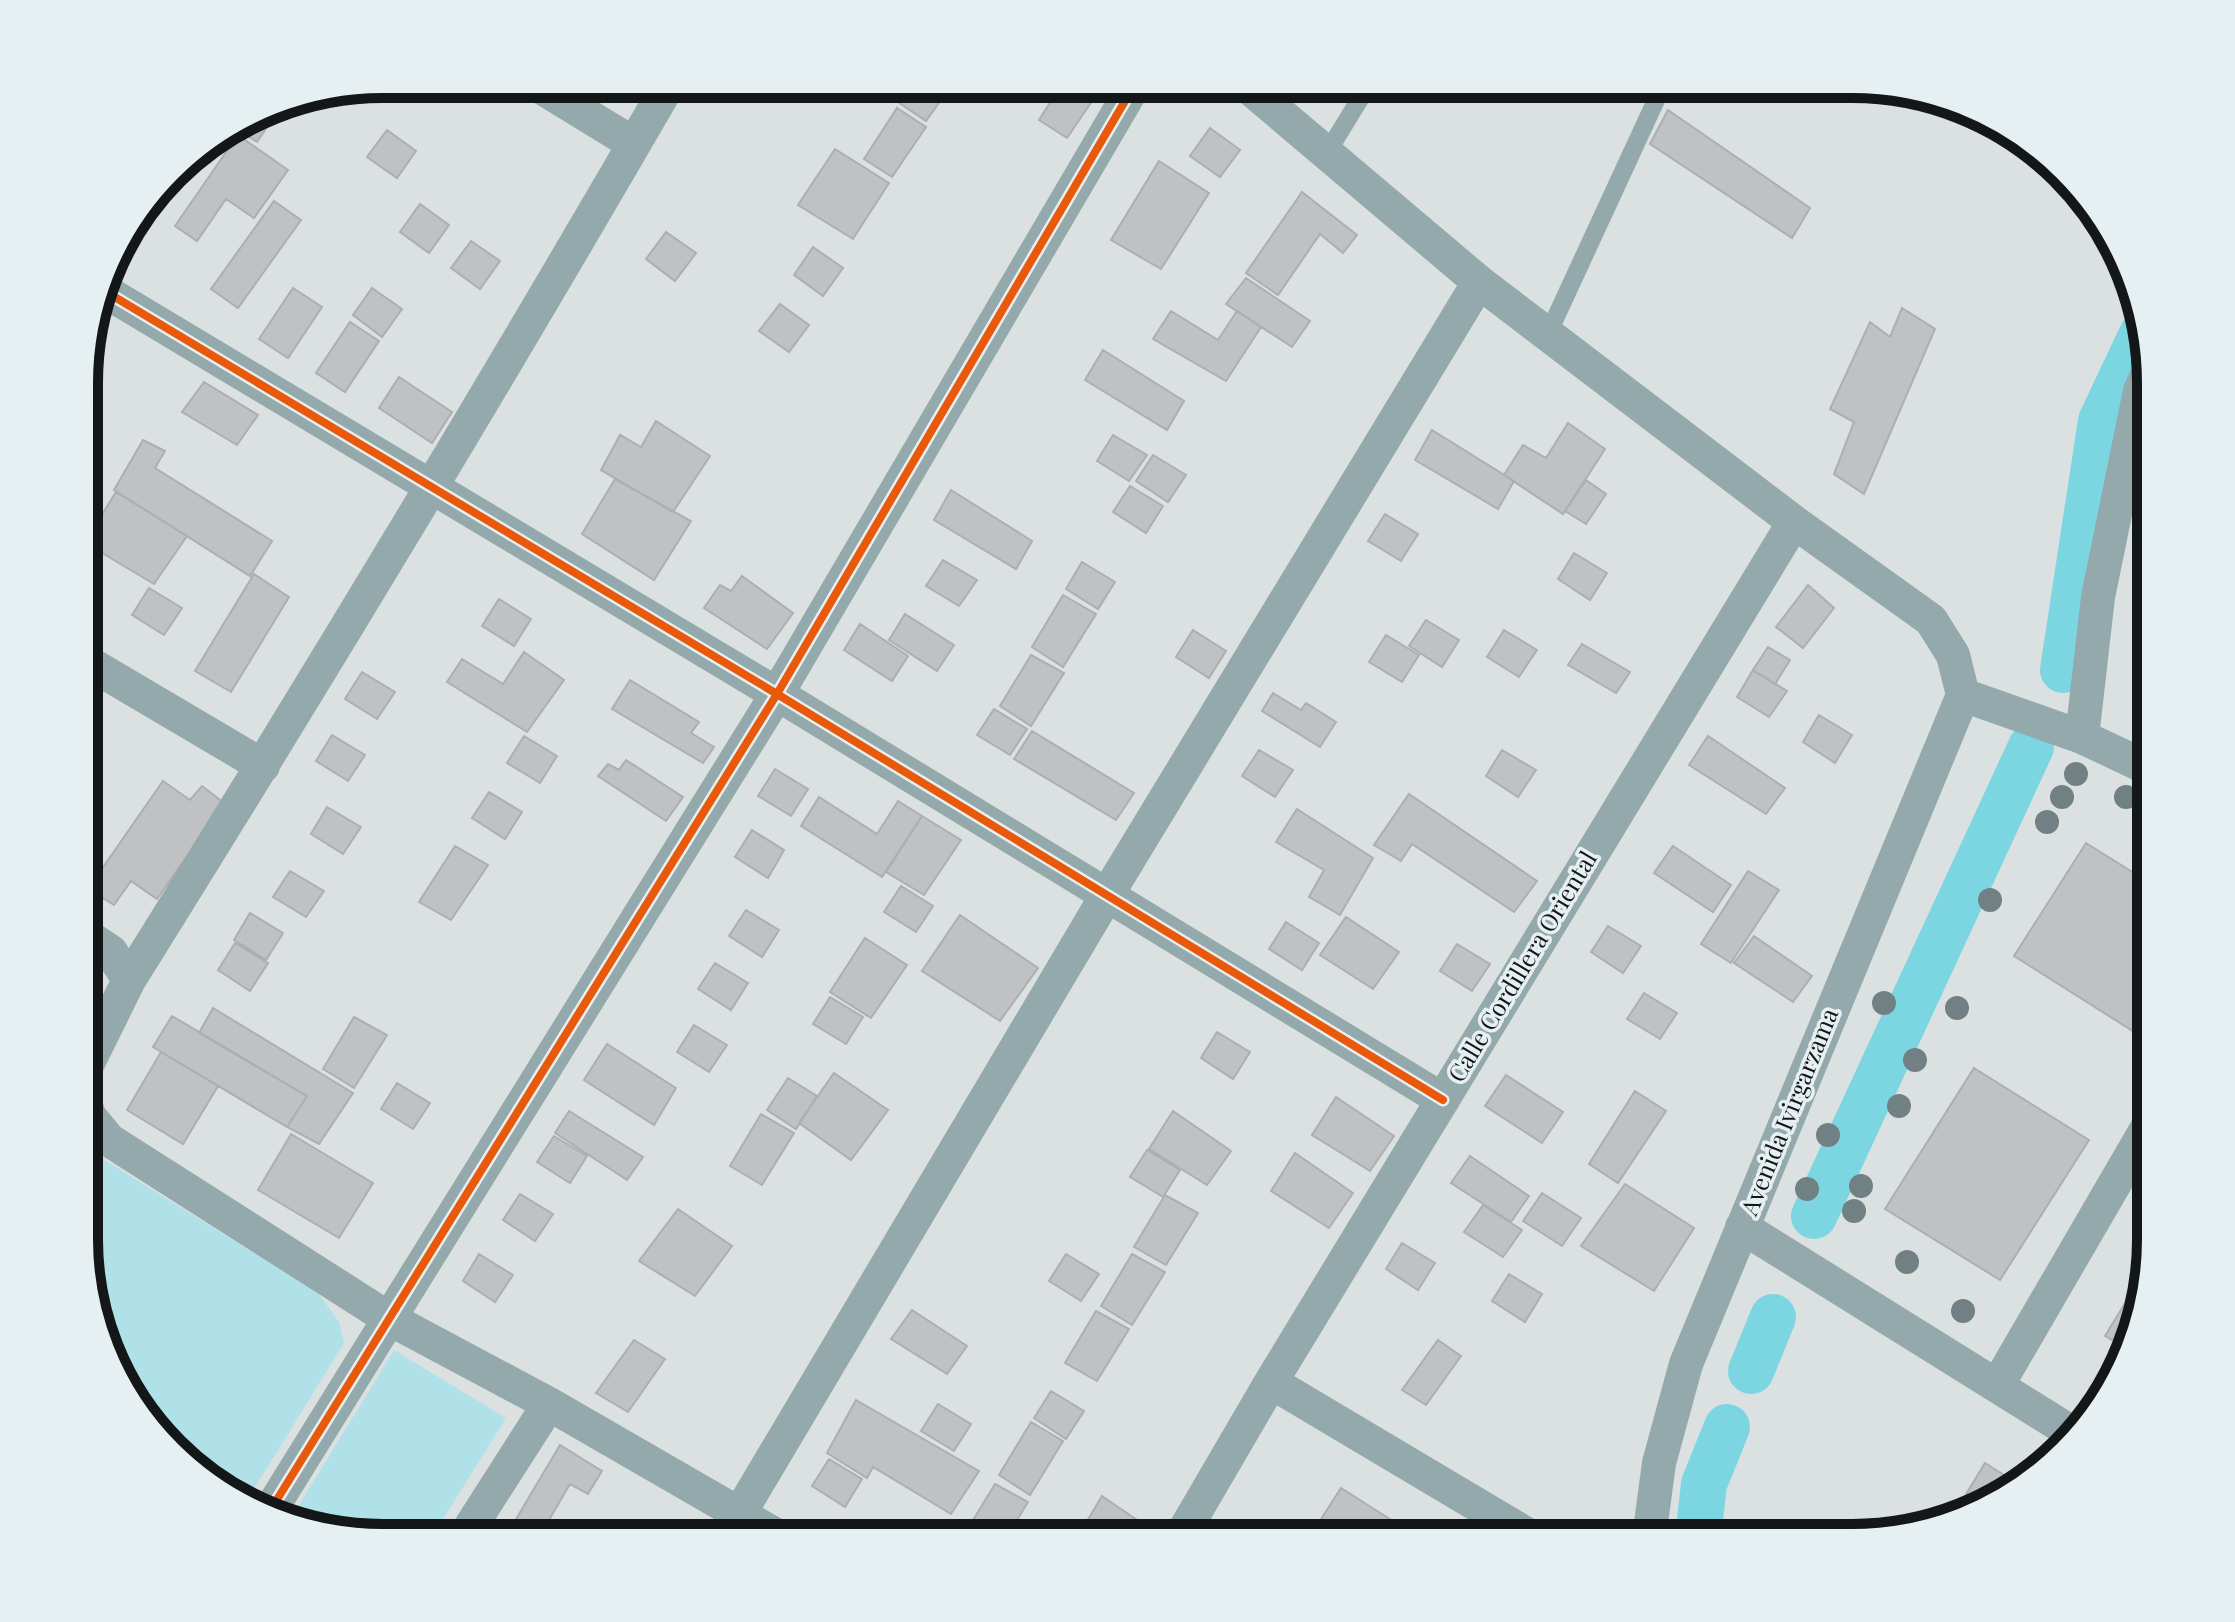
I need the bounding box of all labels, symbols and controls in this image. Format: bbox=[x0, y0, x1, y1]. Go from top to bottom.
street label: Calle Cordillera Oriental bbox=[1440, 844, 1603, 1087]
street label: Avenida Ivirgarzama bbox=[1732, 1003, 1844, 1220]

